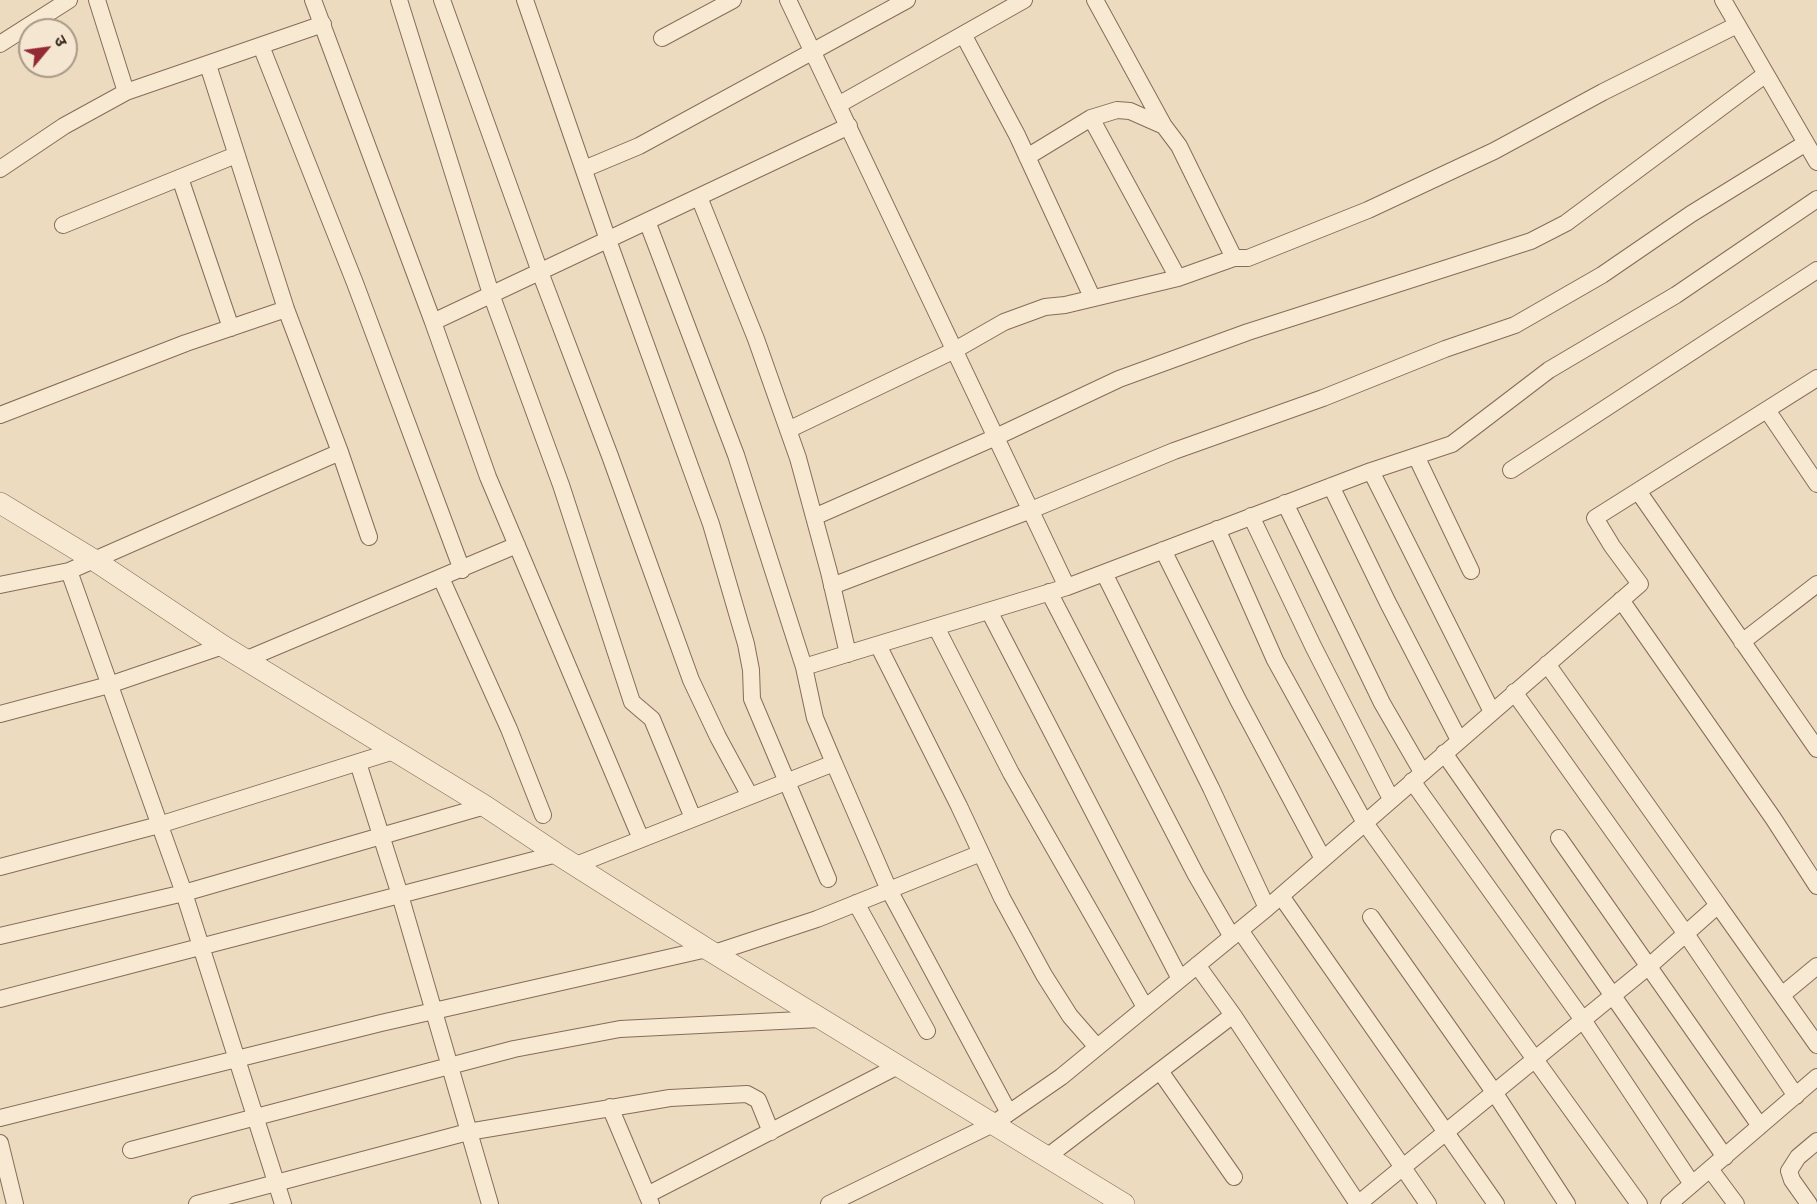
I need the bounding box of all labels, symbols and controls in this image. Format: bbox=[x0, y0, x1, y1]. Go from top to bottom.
north arrow bbox=[18, 18, 78, 78]
text: उ bbox=[49, 30, 75, 50]

